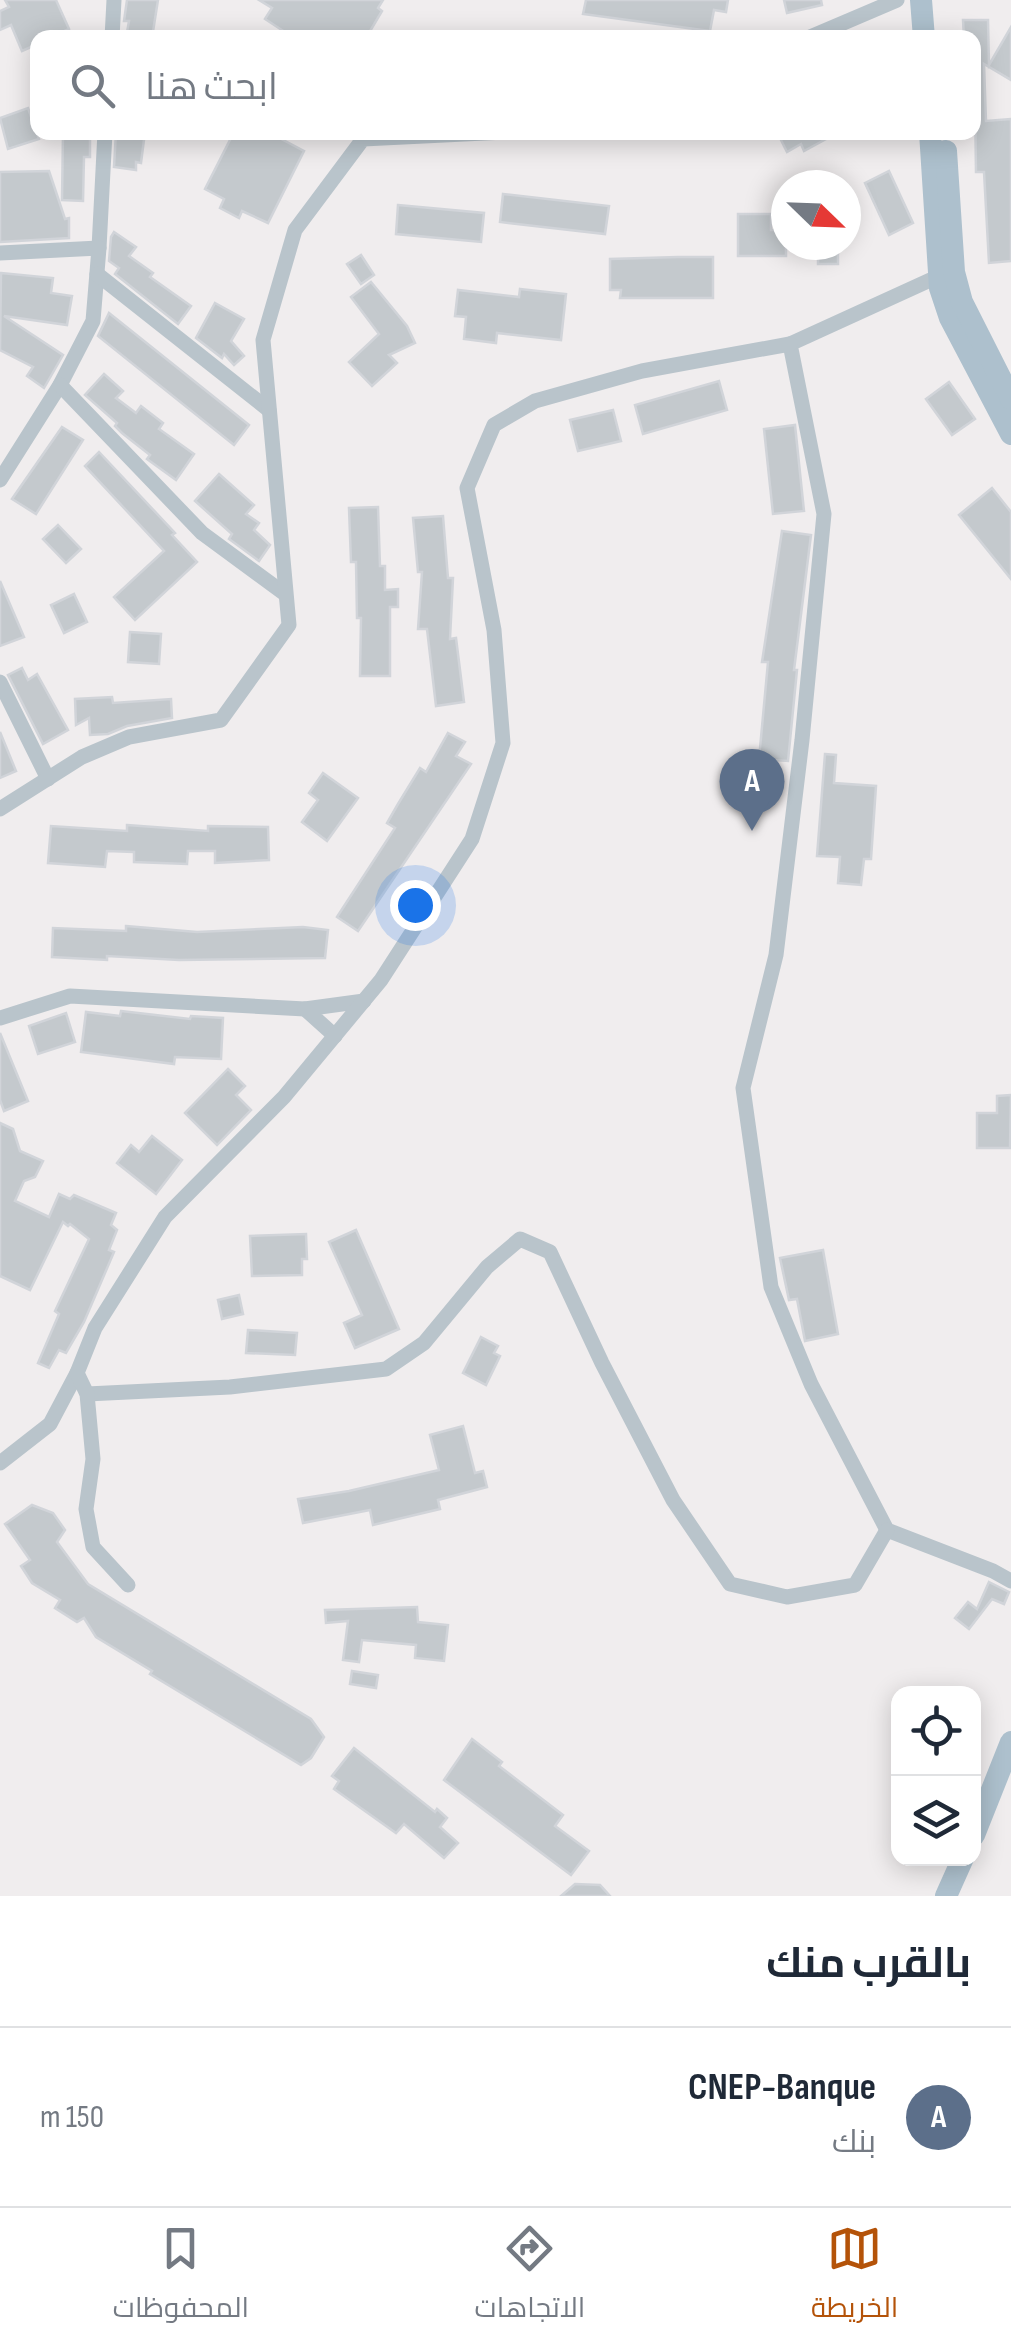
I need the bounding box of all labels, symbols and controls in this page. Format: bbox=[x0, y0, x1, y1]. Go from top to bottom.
search box bbox=[30, 30, 981, 140]
icon: search bbox=[65, 58, 120, 113]
text: ابحث هنا bbox=[145, 65, 278, 110]
north arrow bbox=[771, 170, 861, 260]
pin: A bbox=[720, 748, 784, 831]
your location bbox=[390, 880, 441, 931]
map controls bbox=[891, 1686, 981, 1866]
button: locate bbox=[891, 1686, 981, 1776]
button: layers bbox=[891, 1776, 981, 1866]
text: بالقرب منك bbox=[766, 1939, 971, 1990]
text: CNEP-Banque bbox=[688, 2065, 876, 2110]
text: 150 m bbox=[40, 2098, 104, 2137]
text: A bbox=[931, 2098, 946, 2137]
text: بنك bbox=[832, 2123, 876, 2162]
tab: المحفوظات bbox=[113, 2221, 249, 2333]
tab: الاتجاهات bbox=[475, 2221, 585, 2333]
tab: الخريطة bbox=[811, 2221, 898, 2333]

